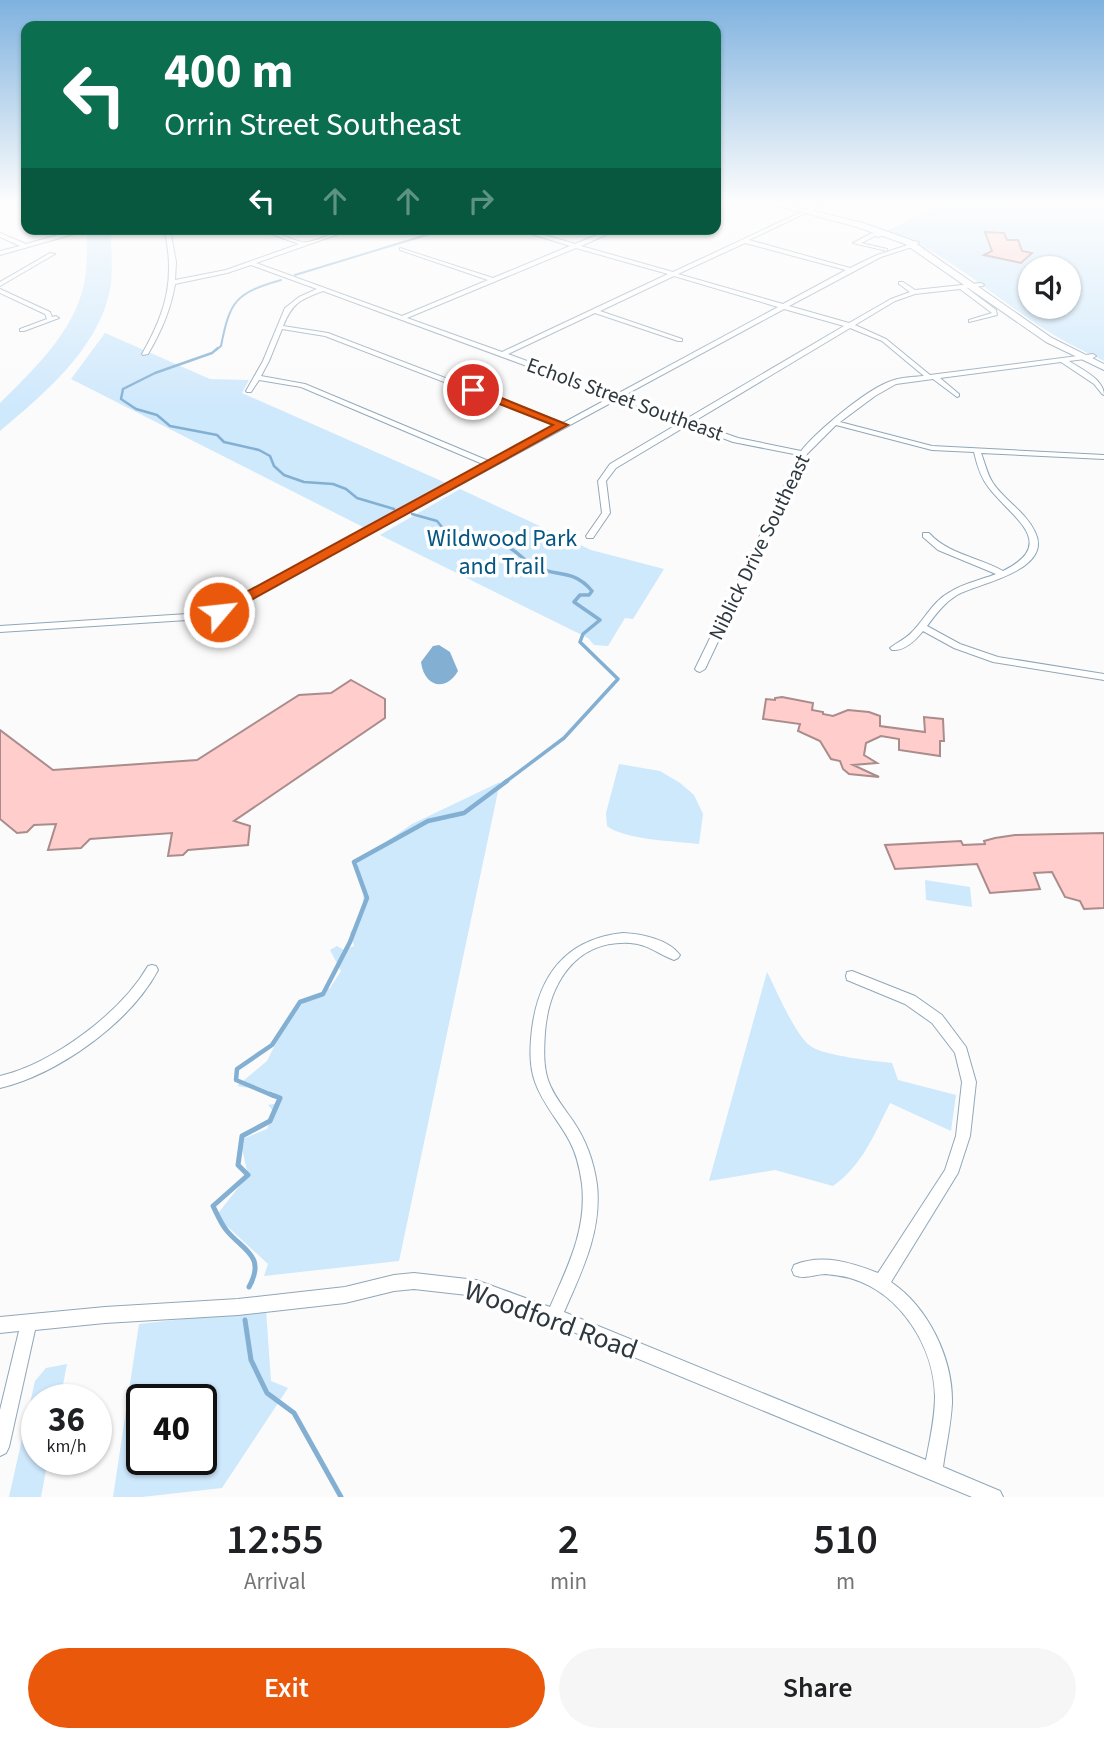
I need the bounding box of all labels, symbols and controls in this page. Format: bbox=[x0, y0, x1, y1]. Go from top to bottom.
text: 400 m bbox=[164, 37, 293, 107]
icon: left bbox=[49, 49, 140, 140]
text: Orrin Street Southeast bbox=[164, 102, 461, 148]
icon: left bbox=[243, 182, 281, 220]
icon: ahead bbox=[316, 182, 354, 220]
icon: ahead bbox=[389, 182, 427, 220]
icon: right bbox=[462, 182, 500, 220]
map controls bbox=[1018, 256, 1081, 319]
button: sound bbox=[1018, 256, 1081, 319]
street label: Echols Street Southeast bbox=[523, 349, 727, 449]
pin bbox=[443, 360, 503, 420]
icon: arrive bbox=[454, 371, 492, 409]
street label: Niblick Drive Southeast bbox=[701, 449, 817, 645]
park label: Wildwood Park and Trail bbox=[427, 521, 577, 584]
position arrow bbox=[182, 575, 256, 649]
street label: Woodford Road bbox=[459, 1270, 643, 1370]
speed limit sign: 40 bbox=[126, 1384, 217, 1475]
text: 36 bbox=[48, 1395, 85, 1445]
text: km/h bbox=[47, 1434, 86, 1459]
text: 12:55 bbox=[226, 1510, 324, 1570]
text: 2 bbox=[558, 1510, 579, 1570]
text: 510 bbox=[813, 1510, 878, 1570]
text: Arrival bbox=[244, 1565, 306, 1598]
text: min bbox=[550, 1565, 587, 1598]
text: m bbox=[836, 1565, 855, 1598]
button: Exit bbox=[28, 1648, 545, 1728]
button: Share bbox=[559, 1648, 1076, 1728]

